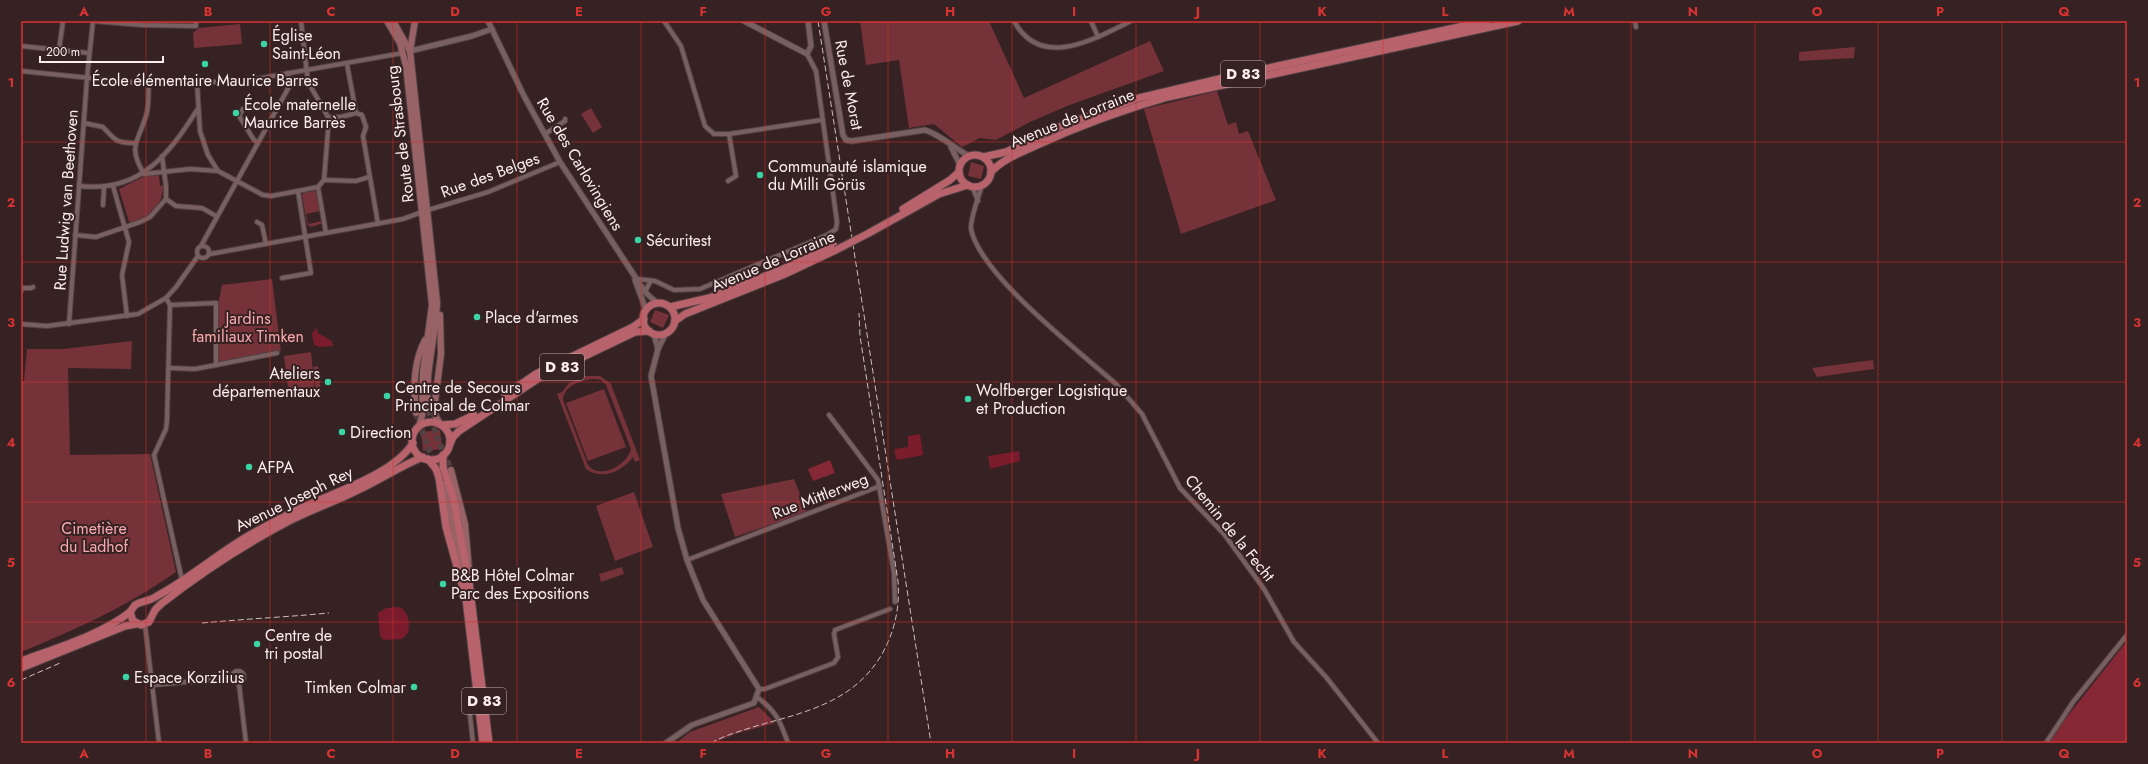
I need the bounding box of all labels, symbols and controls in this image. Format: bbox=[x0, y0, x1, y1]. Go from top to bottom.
text: A bbox=[78, 2, 89, 21]
text: B bbox=[204, 2, 213, 21]
text: C bbox=[326, 2, 336, 21]
text: D bbox=[450, 2, 460, 21]
text: E bbox=[575, 2, 583, 21]
text: F bbox=[699, 2, 707, 21]
text: G bbox=[821, 2, 832, 21]
text: H bbox=[945, 2, 955, 21]
text: I bbox=[1072, 2, 1076, 21]
text: J bbox=[1193, 2, 1200, 21]
text: K bbox=[1317, 2, 1327, 21]
text: L bbox=[1442, 2, 1449, 21]
text: M bbox=[1563, 2, 1575, 21]
text: N bbox=[1688, 2, 1698, 21]
text: O bbox=[1812, 2, 1823, 21]
text: P bbox=[1936, 2, 1944, 21]
text: Q bbox=[2058, 2, 2070, 21]
place label: Église Saint-Léon bbox=[272, 24, 341, 65]
scale bar bbox=[40, 38, 163, 64]
street label: Rue de Morat bbox=[829, 38, 869, 132]
marker: Église Saint-Léon bbox=[259, 39, 269, 49]
text: 200 m bbox=[46, 43, 80, 61]
marker: École élémentaire Maurice Barres bbox=[200, 59, 210, 69]
road number: D 83 bbox=[1221, 61, 1265, 87]
street label: Route de Strasbourg bbox=[380, 64, 420, 204]
place label: École élémentaire Maurice Barres bbox=[92, 69, 318, 92]
text: 1 bbox=[8, 73, 14, 92]
text: 1 bbox=[2134, 73, 2140, 92]
street label: Avenue de Lorraine bbox=[1006, 83, 1138, 153]
place label: École maternelle Maurice Barrès bbox=[244, 93, 356, 134]
street label: Rue des Carlovingiens bbox=[531, 93, 629, 235]
marker: École maternelle Maurice Barrès bbox=[231, 108, 241, 118]
street label: Rue Ludwig van Beethoven bbox=[48, 109, 84, 291]
street label: Rue des Belges bbox=[437, 146, 543, 204]
place label: Communauté islamique du Milli Görüs bbox=[768, 155, 927, 196]
marker: Communauté islamique du Milli Görüs bbox=[755, 170, 765, 180]
text: 2 bbox=[7, 193, 15, 212]
text: 2 bbox=[2133, 193, 2141, 212]
street label: Avenue de Lorraine bbox=[708, 225, 838, 297]
place label: Sécuritest bbox=[646, 229, 711, 252]
marker: Sécuritest bbox=[633, 235, 643, 245]
place label: Place d'armes bbox=[485, 306, 578, 329]
park label: Jardins familiaux Timken bbox=[192, 307, 304, 348]
marker: Place d'armes bbox=[472, 312, 482, 322]
text: 3 bbox=[7, 313, 15, 332]
text: 3 bbox=[2133, 313, 2141, 332]
road number: D 83 bbox=[540, 354, 584, 380]
place label: Ateliers départementaux bbox=[212, 362, 320, 403]
place label: Centre de Secours Principal de Colmar bbox=[395, 376, 530, 417]
marker: Ateliers départementaux bbox=[323, 377, 333, 387]
place label: Wolfberger Logistique et Production bbox=[976, 379, 1127, 420]
marker: Centre de Secours Principal de Colmar bbox=[382, 391, 392, 401]
marker: Wolfberger Logistique et Production bbox=[963, 394, 973, 404]
place label: Direction bbox=[350, 421, 411, 444]
marker: Direction bbox=[337, 427, 347, 437]
text: 4 bbox=[6, 433, 16, 452]
text: 4 bbox=[2132, 433, 2142, 452]
place label: AFPA bbox=[257, 456, 294, 479]
street label: Avenue Joseph Rey bbox=[231, 460, 358, 537]
marker: AFPA bbox=[244, 462, 254, 472]
street label: Rue Mittlerweg bbox=[769, 467, 871, 525]
street label: Chemin de la Fecht bbox=[1180, 470, 1280, 586]
park label: Cimetière du Ladhof bbox=[60, 517, 128, 558]
text: 5 bbox=[7, 553, 15, 572]
text: 5 bbox=[2133, 553, 2141, 572]
place label: B&B Hôtel Colmar Parc des Expositions bbox=[451, 564, 589, 605]
marker: B&B Hôtel Colmar Parc des Expositions bbox=[438, 579, 448, 589]
place label: Centre de tri postal bbox=[265, 624, 332, 665]
marker: Centre de tri postal bbox=[252, 639, 262, 649]
place label: Espace Korzilius bbox=[134, 666, 244, 689]
marker: Espace Korzilius bbox=[121, 672, 131, 682]
text: 6 bbox=[7, 673, 16, 692]
text: 6 bbox=[2133, 673, 2142, 692]
place label: Timken Colmar bbox=[305, 676, 406, 699]
marker: Timken Colmar bbox=[409, 682, 419, 692]
road number: D 83 bbox=[462, 688, 506, 714]
text: A bbox=[78, 744, 89, 763]
text: B bbox=[204, 744, 213, 763]
text: C bbox=[326, 744, 336, 763]
text: D bbox=[450, 744, 460, 763]
text: E bbox=[575, 744, 583, 763]
text: F bbox=[699, 744, 707, 763]
text: G bbox=[821, 744, 832, 763]
text: H bbox=[945, 744, 955, 763]
text: I bbox=[1072, 744, 1076, 763]
text: J bbox=[1193, 744, 1200, 763]
text: K bbox=[1317, 744, 1327, 763]
text: L bbox=[1442, 744, 1449, 763]
text: M bbox=[1563, 744, 1575, 763]
text: N bbox=[1688, 744, 1698, 763]
text: O bbox=[1812, 744, 1823, 763]
text: P bbox=[1936, 744, 1944, 763]
text: Q bbox=[2058, 744, 2070, 763]

